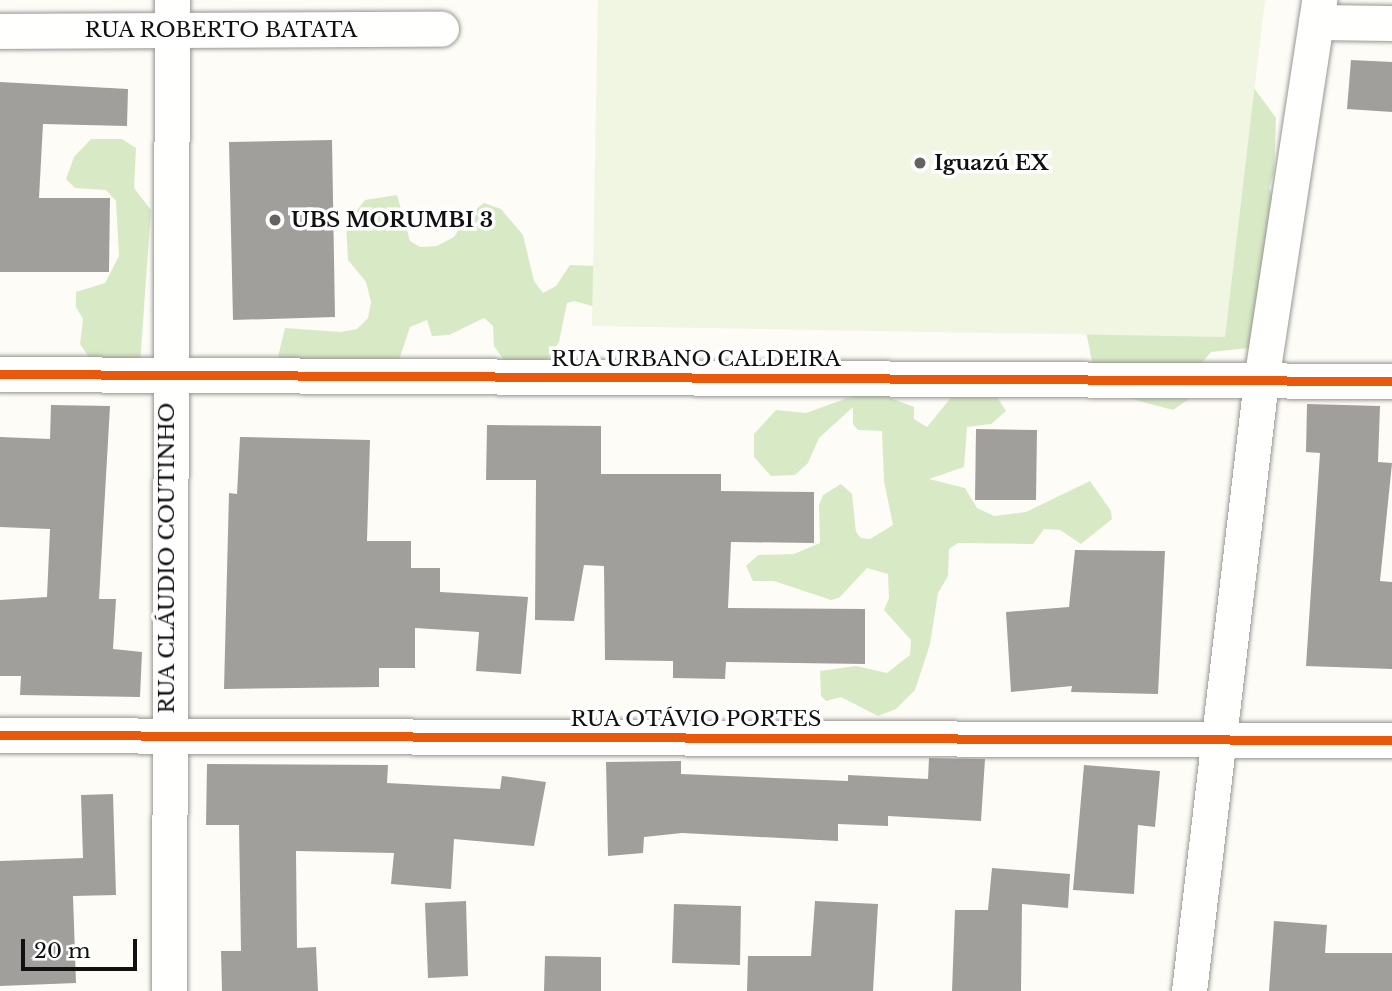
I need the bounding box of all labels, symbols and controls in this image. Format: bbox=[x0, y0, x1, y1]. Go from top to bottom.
street label: RUA ROBERTO BATATA bbox=[84, 17, 358, 43]
place label: Iguazú EX bbox=[934, 150, 1049, 176]
marker: Iguazú EX bbox=[912, 155, 928, 171]
place label: UBS MORUMBI 3 bbox=[291, 207, 493, 233]
marker: UBS MORUMBI 3 bbox=[265, 210, 285, 230]
street label: RUA URBANO CALDEIRA bbox=[551, 346, 841, 372]
street label: RUA CLÁUDIO COUTINHO bbox=[154, 402, 180, 714]
street label: RUA OTÁVIO PORTES bbox=[570, 706, 822, 732]
scale bar bbox=[24, 925, 140, 969]
text: 20 m bbox=[34, 938, 91, 964]

